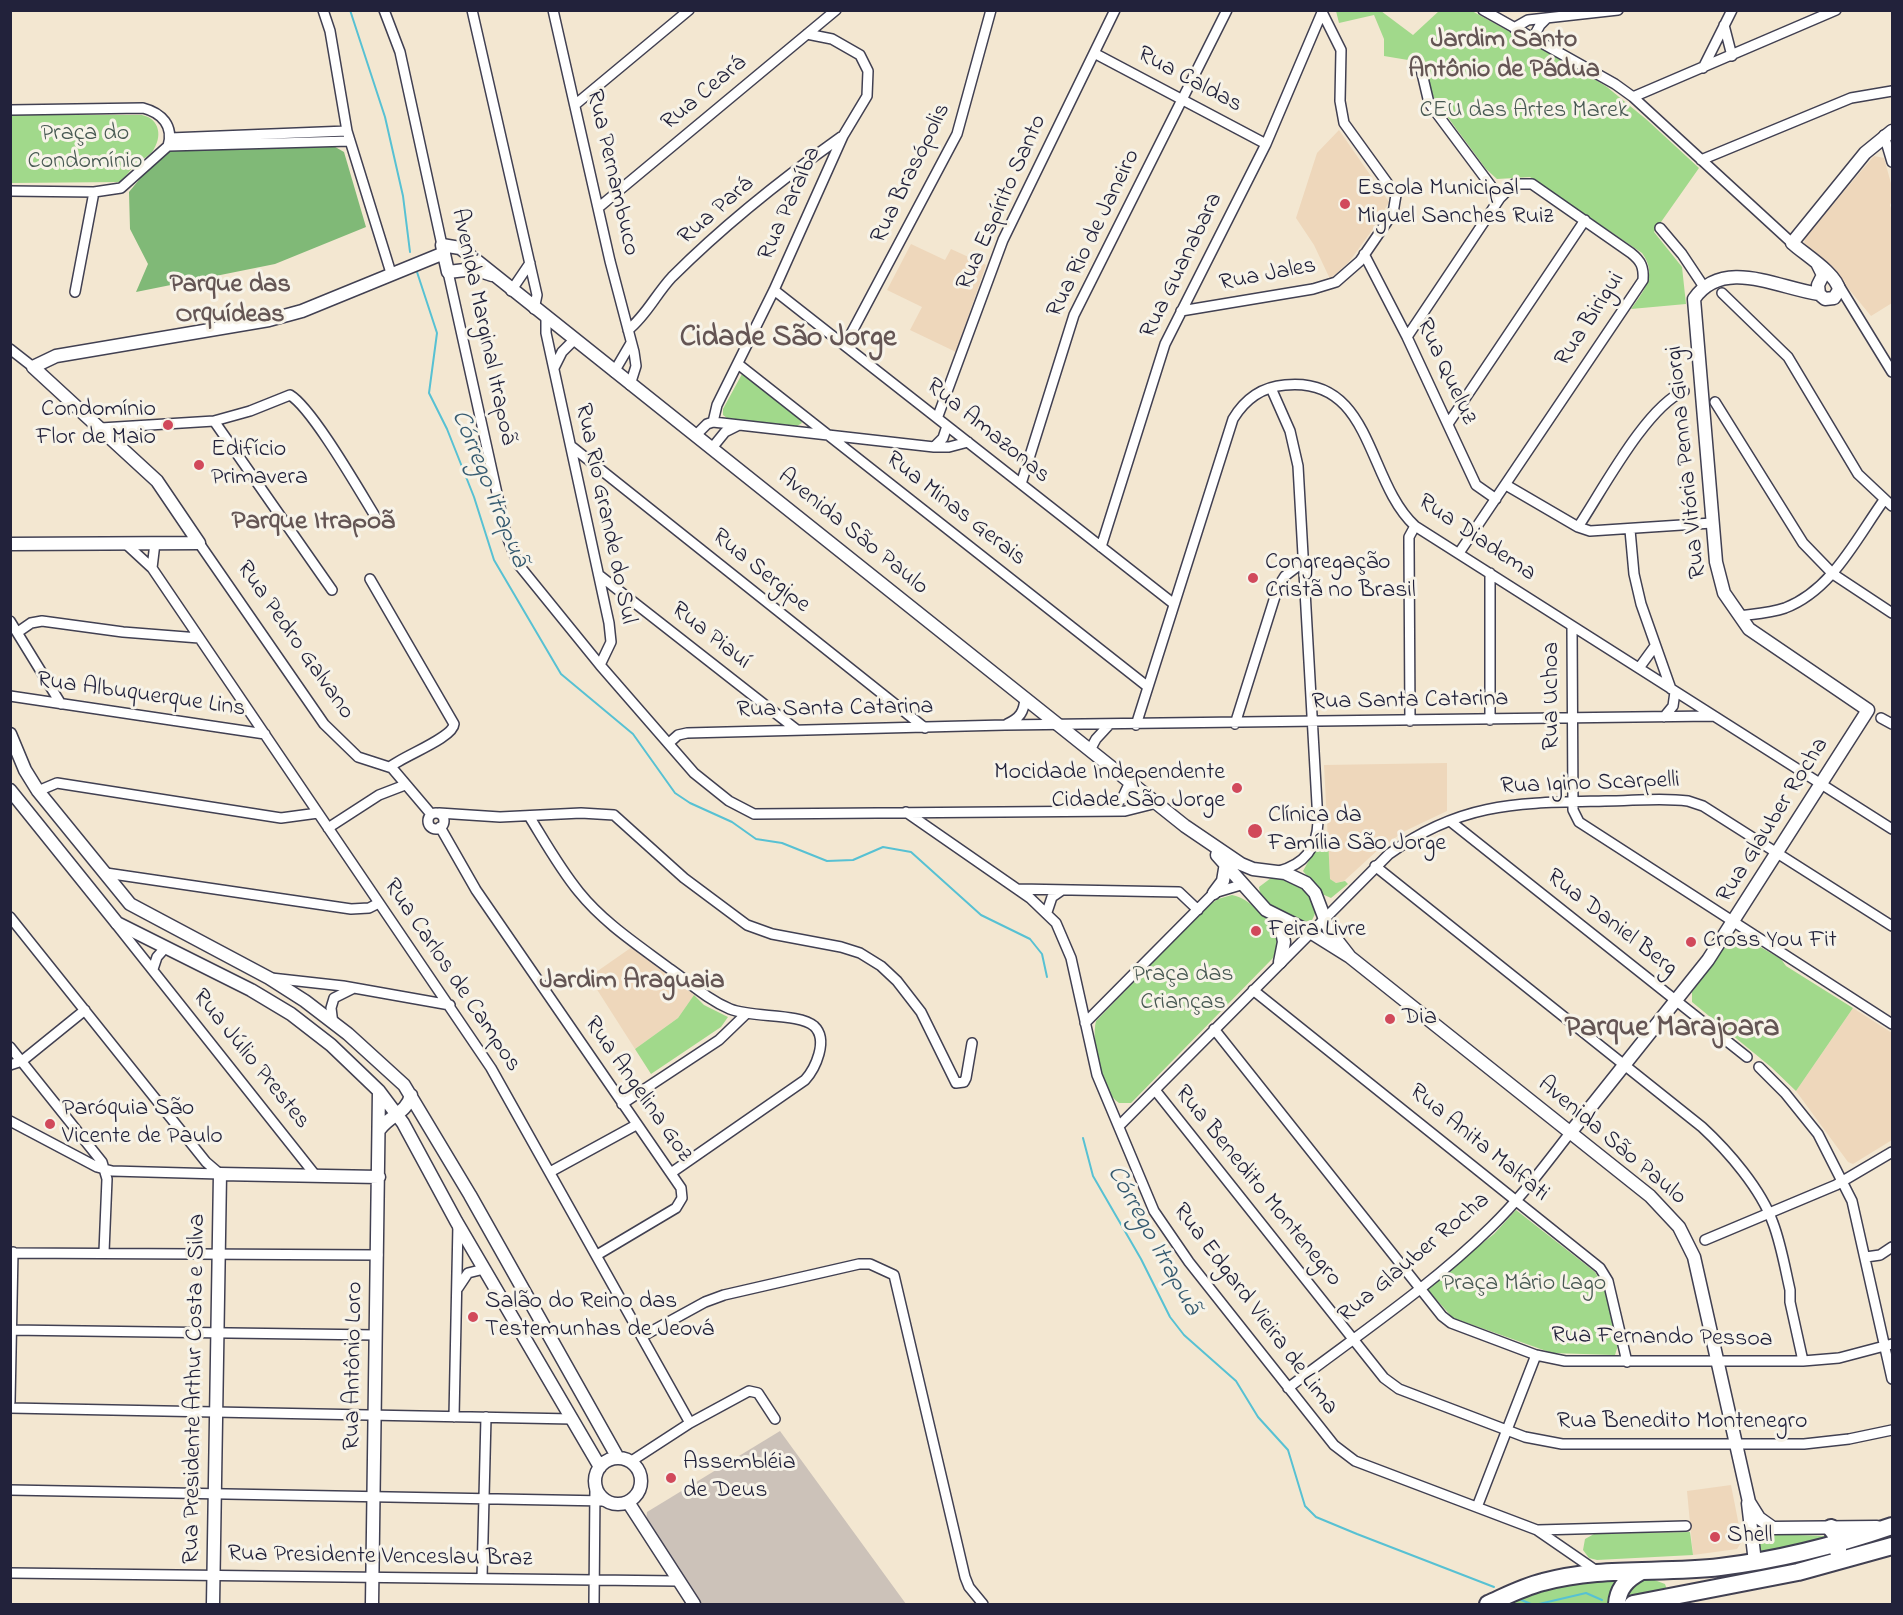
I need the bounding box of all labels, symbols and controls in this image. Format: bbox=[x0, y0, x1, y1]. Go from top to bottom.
district label: Jardim Santo Antônio de Pádua bbox=[1408, 26, 1600, 88]
street label: Rua Caldas bbox=[1132, 41, 1246, 121]
street label: Rua Ceará bbox=[657, 50, 753, 138]
street label: Rua Pernambuco bbox=[578, 87, 644, 259]
park label: CEU das Artes Marek bbox=[1419, 98, 1629, 126]
street label: Rua Brasópolis bbox=[866, 99, 958, 249]
street label: Rua Espírito Santo bbox=[951, 111, 1055, 295]
park label: Praça do Condomínio bbox=[27, 121, 143, 177]
street label: Rua Paraíba bbox=[753, 143, 829, 265]
street label: Rua Rio de Janeiro bbox=[1042, 145, 1148, 323]
street label: Rua Pará bbox=[673, 171, 761, 253]
place label: Escola Municipal Miguel Sanches Ruiz bbox=[1357, 176, 1554, 232]
street label: Rua Guanabara bbox=[1135, 189, 1231, 343]
marker: Escola Municipal Miguel Sanches Ruiz bbox=[1338, 197, 1352, 211]
street label: Avenida Marginal Itrapoã bbox=[443, 206, 521, 448]
street label: Rua Jales bbox=[1217, 253, 1319, 299]
street label: Rua Birigui bbox=[1550, 267, 1632, 373]
district label: Parque das Orquídeas bbox=[169, 271, 291, 332]
street label: Rua Queluz bbox=[1408, 314, 1482, 430]
district label: Cidade São Jorge bbox=[680, 322, 896, 358]
street label: Rua Vitória Penna Giorgi bbox=[1661, 344, 1715, 580]
street label: Rua Amazonas bbox=[919, 373, 1055, 491]
place label: Condomínio Flor de Maio bbox=[36, 397, 156, 453]
street label: Rua Rio Grande do Sul bbox=[567, 401, 641, 627]
water label: Córrego Itrapuã bbox=[442, 406, 534, 572]
marker: Condomínio Flor de Maio bbox=[161, 418, 175, 432]
place label: Edifício Primavera bbox=[211, 437, 308, 493]
street label: Rua Minas Gerais bbox=[879, 446, 1031, 574]
marker: Edifício Primavera bbox=[192, 458, 206, 472]
street label: Avenida São Paulo bbox=[771, 463, 933, 603]
street label: Rua Diadema bbox=[1411, 489, 1541, 589]
district label: Parque Itrapoã bbox=[231, 508, 395, 540]
street label: Rua Sergipe bbox=[705, 524, 815, 620]
place label: Congregação Cristã no Brasil bbox=[1265, 550, 1416, 606]
street label: Rua Pedro Galvano bbox=[229, 556, 359, 726]
marker: Congregação Cristã no Brasil bbox=[1246, 571, 1260, 585]
street label: Rua Piauí bbox=[664, 597, 756, 677]
street label: Rua Uchoa bbox=[1539, 642, 1567, 750]
street label: Rua Albuquerque Lins bbox=[35, 667, 247, 725]
street label: Rua Santa Catarina bbox=[1311, 686, 1509, 718]
street label: Rua Santa Catarina bbox=[736, 694, 934, 726]
street label: Rua Glauber Rocha bbox=[1712, 733, 1836, 909]
place label: Mocidade Independente Cidade São Jorge bbox=[994, 760, 1225, 816]
street label: Rua Igino Scarpelli bbox=[1500, 767, 1680, 803]
marker: Mocidade Independente Cidade São Jorge bbox=[1230, 781, 1244, 795]
place label: Clínica da Família São Jorge bbox=[1268, 803, 1446, 859]
marker: Clínica da Família São Jorge bbox=[1246, 822, 1264, 840]
street label: Rua Daniel Berg bbox=[1540, 864, 1682, 984]
street label: Rua Carlos de Campos bbox=[376, 874, 526, 1078]
place label: Feira Livre bbox=[1268, 917, 1366, 945]
marker: Feira Livre bbox=[1249, 924, 1263, 938]
place label: Cross You Fit bbox=[1703, 928, 1837, 956]
marker: Cross You Fit bbox=[1684, 935, 1698, 949]
park label: Praça das Crianças bbox=[1132, 962, 1234, 1018]
district label: Jardim Araguaia bbox=[540, 967, 724, 999]
street label: Rua Júlio Prestes bbox=[185, 984, 315, 1136]
place label: Dia bbox=[1402, 1005, 1437, 1033]
street label: Rua Angelina Goz bbox=[576, 1012, 698, 1168]
marker: Dia bbox=[1383, 1012, 1397, 1026]
district label: Parque Marajoara bbox=[1565, 1012, 1779, 1048]
street label: Avenida São Paulo bbox=[1531, 1071, 1691, 1213]
street label: Rua Anita Malfati bbox=[1402, 1079, 1554, 1209]
street label: Rua Benedito Montenegro bbox=[1167, 1081, 1347, 1293]
place label: Paróquia São Vicente de Paulo bbox=[62, 1096, 223, 1152]
marker: Paróquia São Vicente de Paulo bbox=[43, 1117, 57, 1131]
water label: Córrego Itrapuã bbox=[1098, 1161, 1206, 1321]
street label: Rua Glauber Rocha bbox=[1333, 1187, 1497, 1331]
street label: Rua Edgard Vieira de Lima bbox=[1165, 1198, 1343, 1422]
street label: Rua Presidente Arthur Costa e Silva bbox=[179, 1214, 213, 1564]
park label: Praça Mário Lago bbox=[1442, 1271, 1606, 1299]
street label: Rua Antônio Loro bbox=[339, 1281, 371, 1451]
place label: Salão do Reino das Testemunhas de Jeová bbox=[485, 1289, 714, 1345]
marker: Salão do Reino das Testemunhas de Jeová bbox=[466, 1310, 480, 1324]
street label: Rua Fernando Pessoa bbox=[1551, 1323, 1773, 1355]
street label: Rua Benedito Montenegro bbox=[1557, 1409, 1807, 1437]
place label: Assembléia de Deus bbox=[683, 1450, 796, 1506]
marker: Assembléia de Deus bbox=[664, 1471, 678, 1485]
place label: Shell bbox=[1727, 1523, 1773, 1551]
marker: Shell bbox=[1708, 1530, 1722, 1544]
street label: Rua Presidente Venceslau Braz bbox=[227, 1541, 533, 1575]

